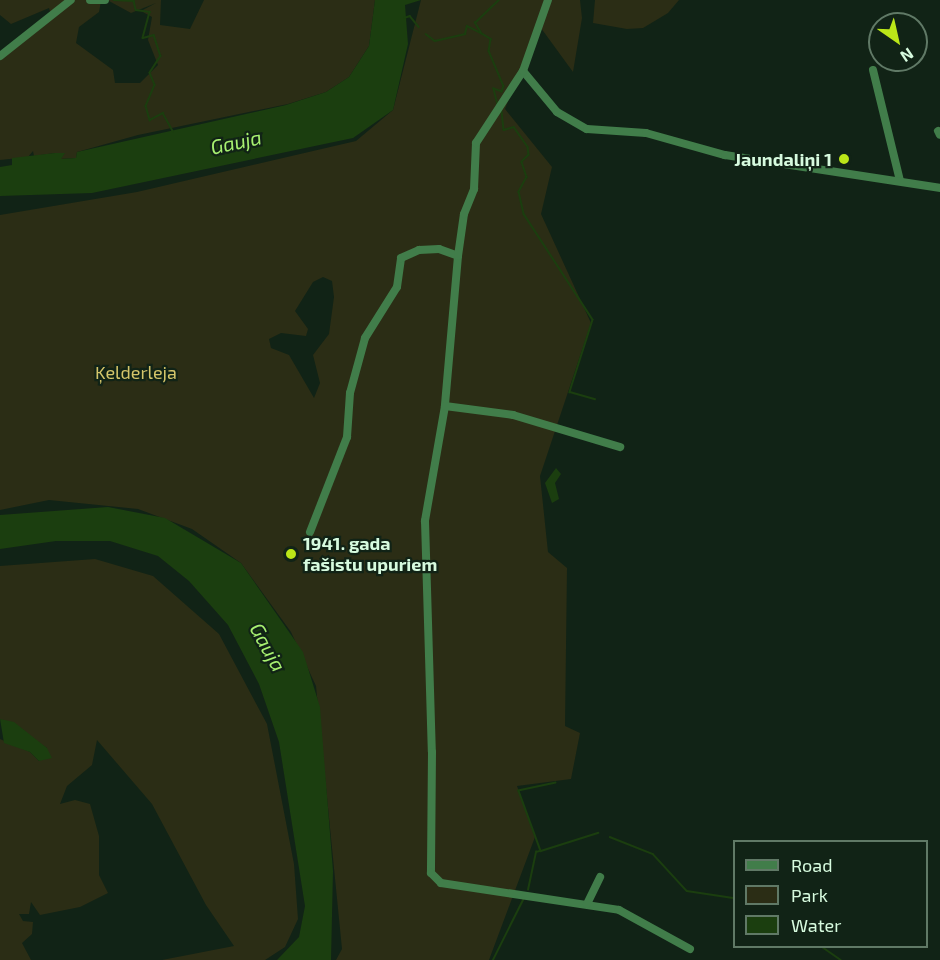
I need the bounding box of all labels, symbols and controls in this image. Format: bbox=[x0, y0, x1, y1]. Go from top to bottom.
north arrow bbox=[868, 12, 928, 72]
text: N bbox=[897, 45, 917, 67]
water label: Gauja bbox=[208, 125, 264, 159]
place label: Jaundaliņi 1 bbox=[734, 148, 832, 170]
marker: Jaundaliņi 1 bbox=[837, 152, 851, 166]
park label: Ķelderleja bbox=[95, 361, 177, 383]
place label: 1941. gada fašistu upuriem bbox=[303, 533, 437, 576]
marker: 1941. gada fašistu upuriem bbox=[284, 547, 298, 561]
water label: Gauja bbox=[245, 619, 291, 675]
legend bbox=[733, 840, 928, 948]
text: Road bbox=[791, 854, 832, 876]
text: Park bbox=[791, 884, 828, 906]
text: Water bbox=[791, 914, 841, 936]

